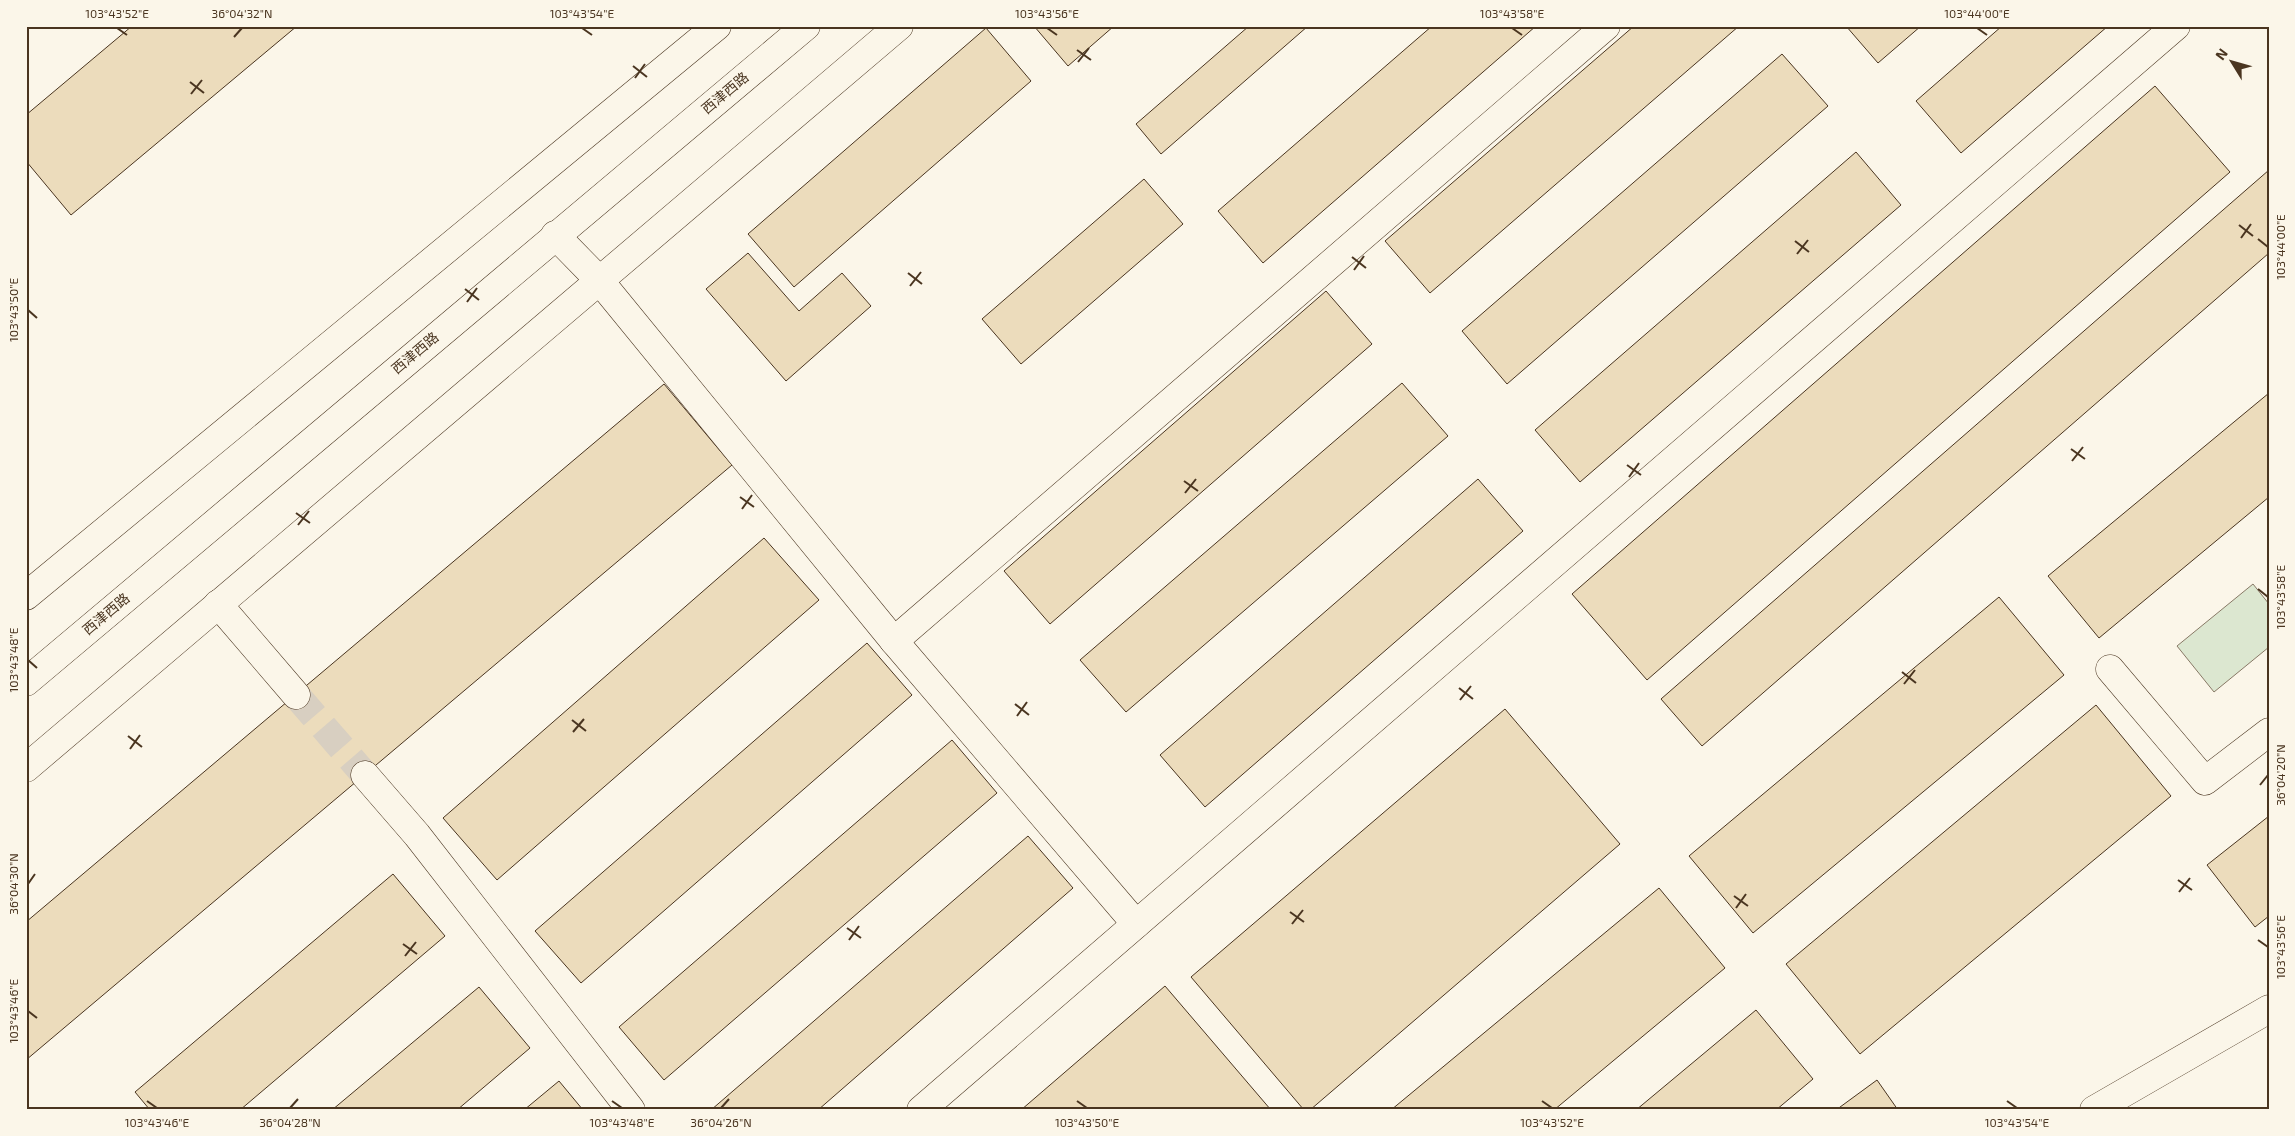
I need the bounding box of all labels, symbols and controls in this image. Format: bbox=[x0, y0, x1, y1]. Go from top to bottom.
text: 103°43'52"E bbox=[85, 6, 149, 20]
text: 36°04'32"N bbox=[211, 6, 273, 20]
text: 103°43'54"E bbox=[550, 6, 614, 20]
text: 103°43'56"E bbox=[1015, 6, 1079, 20]
text: 103°43'58"E bbox=[1480, 6, 1544, 20]
text: 103°44'00"E bbox=[1944, 6, 2010, 20]
north arrow bbox=[2208, 38, 2258, 88]
text: N bbox=[2211, 45, 2231, 63]
street label: 西津西路 bbox=[698, 68, 752, 117]
text: 103°44'00"E bbox=[2273, 214, 2287, 280]
text: 103°43'50"E bbox=[6, 278, 20, 342]
street label: 西津西路 bbox=[388, 328, 442, 377]
text: 103°43'58"E bbox=[2273, 565, 2287, 629]
street label: 西津西路 bbox=[79, 589, 133, 638]
text: 103°43'48"E bbox=[6, 627, 20, 692]
text: 36°04'20"N bbox=[2273, 744, 2287, 806]
text: 36°04'30"N bbox=[6, 853, 20, 915]
text: 103°43'56"E bbox=[2273, 915, 2287, 979]
text: 103°43'46"E bbox=[6, 978, 20, 1043]
text: 103°43'46"E bbox=[125, 1115, 190, 1129]
text: 36°04'28"N bbox=[259, 1115, 321, 1129]
text: 103°43'48"E bbox=[590, 1115, 655, 1129]
text: 36°04'26"N bbox=[690, 1115, 752, 1129]
text: 103°43'50"E bbox=[1055, 1115, 1119, 1129]
text: 103°43'52"E bbox=[1520, 1115, 1584, 1129]
text: 103°43'54"E bbox=[1985, 1115, 2049, 1129]

